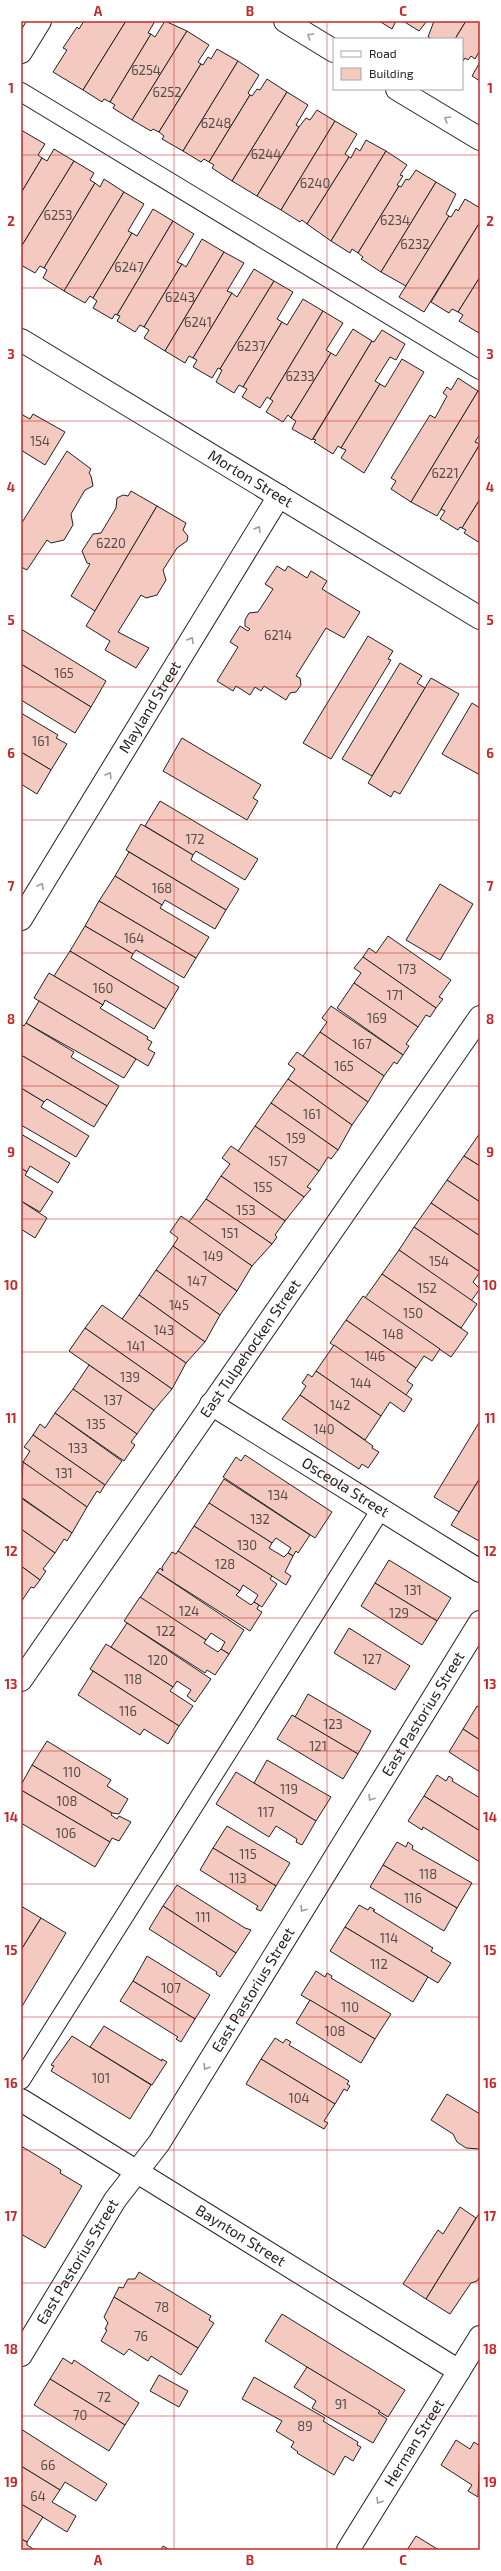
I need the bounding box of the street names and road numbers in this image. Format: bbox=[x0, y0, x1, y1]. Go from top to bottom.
street label: Morton Street bbox=[205, 445, 297, 511]
street label: Mayland Street bbox=[114, 657, 184, 756]
street label: East Tulpehocken Street bbox=[195, 1275, 304, 1421]
street label: Osceola Street bbox=[299, 1453, 393, 1520]
street label: East Pastorius Street bbox=[377, 1648, 468, 1779]
street label: East Pastorius Street bbox=[207, 1924, 298, 2055]
street label: East Pastorius Street bbox=[32, 2195, 122, 2327]
street label: Baynton Street bbox=[193, 2200, 289, 2270]
street label: Herman Street bbox=[380, 2395, 447, 2489]

